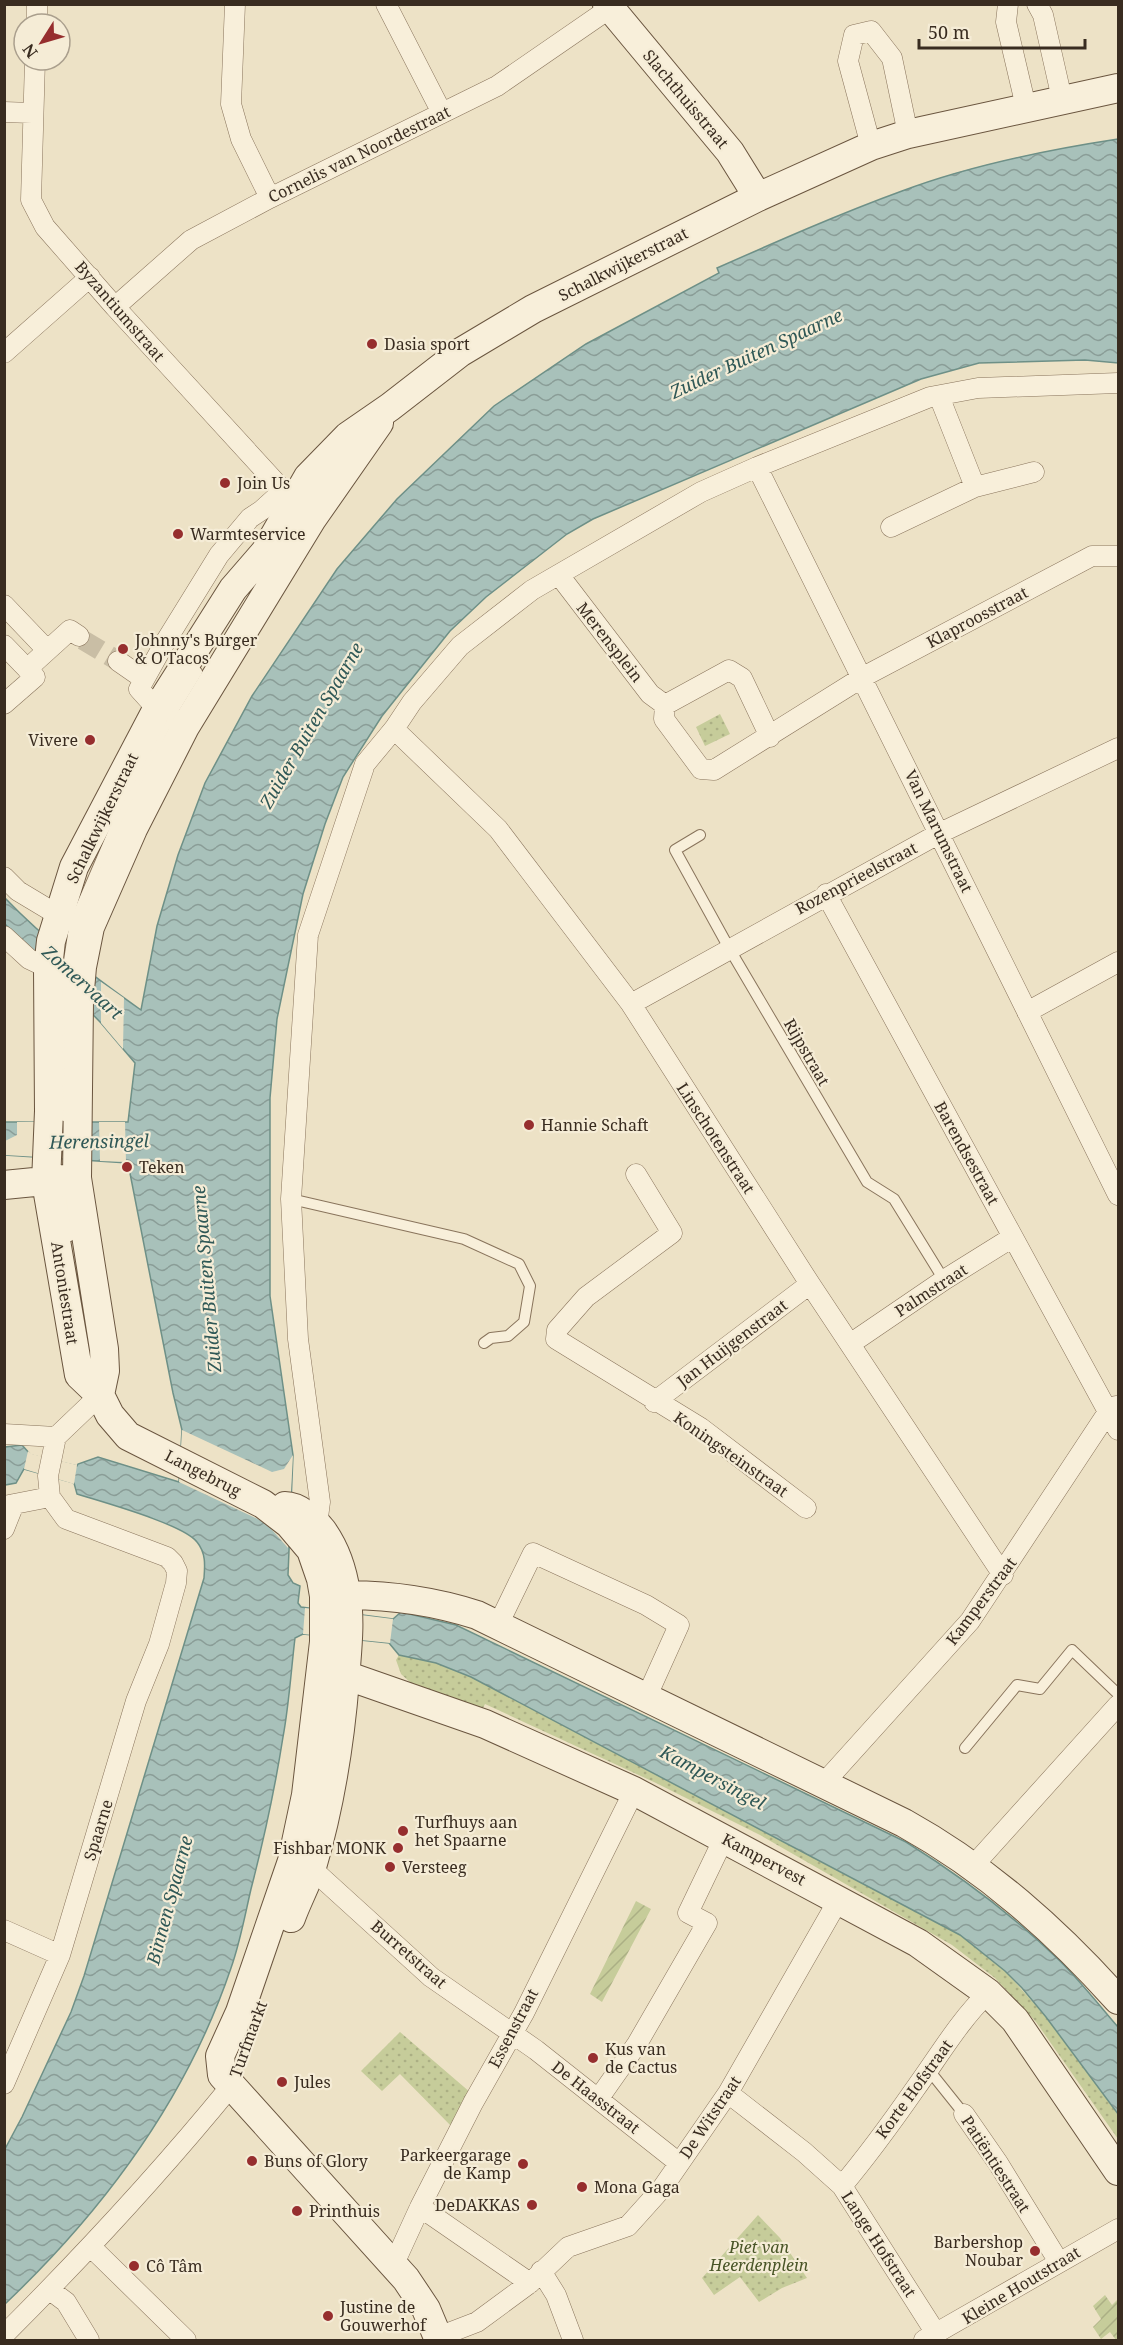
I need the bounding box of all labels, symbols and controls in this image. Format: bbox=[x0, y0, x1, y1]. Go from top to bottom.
north arrow bbox=[12, 12, 72, 72]
scale bar bbox=[919, 12, 1086, 50]
text: 50 m bbox=[928, 20, 970, 44]
text: N bbox=[17, 39, 43, 63]
street label: Slachthuisstraat bbox=[638, 45, 734, 153]
street label: Cornelis van Noordestraat bbox=[264, 100, 454, 208]
street label: Schalkwijkerstraat bbox=[554, 222, 692, 306]
street label: Byzantiumstraat bbox=[70, 256, 170, 366]
water label: Zuider Buiten Spaarne bbox=[665, 302, 846, 404]
place label: Dasia sport bbox=[384, 333, 470, 355]
marker: Dasia sport bbox=[365, 337, 379, 351]
place label: Join Us bbox=[236, 472, 290, 494]
marker: Join Us bbox=[218, 476, 232, 490]
place label: Warmteservice bbox=[190, 523, 306, 545]
marker: Warmteservice bbox=[171, 527, 185, 541]
street label: Klaproosstraat bbox=[922, 581, 1032, 653]
street label: Merensplein bbox=[572, 597, 648, 687]
place label: Johnny's Burger & O'Tacos bbox=[134, 629, 258, 669]
water label: Zuider Buiten Spaarne bbox=[253, 638, 368, 813]
marker: Johnny's Burger & O'Tacos bbox=[116, 642, 130, 656]
place label: Vivere bbox=[28, 729, 78, 751]
marker: Vivere bbox=[83, 733, 97, 747]
street label: Schalkwijkerstraat bbox=[61, 749, 143, 887]
street label: Van Marumstraat bbox=[900, 766, 978, 896]
street label: Rozenprieelstraat bbox=[791, 836, 921, 919]
water label: Zomervaart bbox=[37, 939, 129, 1025]
street label: Rijpstraat bbox=[779, 1014, 835, 1090]
street label: Linschotenstraat bbox=[672, 1078, 760, 1198]
street label: Barendsestraat bbox=[929, 1097, 1005, 1209]
place label: Hannie Schaft bbox=[541, 1114, 649, 1136]
marker: Hannie Schaft bbox=[522, 1118, 536, 1132]
water label: Herensingel bbox=[48, 1128, 150, 1154]
place label: Teken bbox=[139, 1156, 185, 1178]
marker: Teken bbox=[120, 1160, 134, 1174]
water label: Zuider Buiten Spaarne bbox=[186, 1184, 226, 1375]
street label: Antoniestraat bbox=[46, 1240, 84, 1347]
street label: Palmstraat bbox=[890, 1258, 972, 1322]
street label: Jan Huijgenstraat bbox=[671, 1294, 792, 1392]
street label: Koningsteinstraat bbox=[669, 1406, 793, 1502]
street label: Langebrug bbox=[161, 1444, 245, 1502]
street label: Kamperstraat bbox=[941, 1552, 1022, 1650]
water label: Kampersingel bbox=[655, 1739, 770, 1815]
street label: Spaarne bbox=[78, 1797, 118, 1863]
place label: Turfhuys aan het Spaarne bbox=[415, 1811, 517, 1851]
marker: Turfhuys aan het Spaarne bbox=[396, 1824, 410, 1838]
street label: Kampervest bbox=[718, 1828, 810, 1890]
water label: Binnen Spaarne bbox=[140, 1833, 198, 1968]
place label: Fishbar MONK bbox=[273, 1837, 387, 1859]
marker: Fishbar MONK bbox=[391, 1841, 405, 1855]
place label: Versteeg bbox=[402, 1856, 467, 1878]
marker: Versteeg bbox=[383, 1860, 397, 1874]
street label: Burretstraat bbox=[366, 1915, 452, 1993]
street label: Essenstraat bbox=[483, 1984, 543, 2072]
street label: Turfmarkt bbox=[224, 1997, 272, 2080]
street label: Korte Hofstraat bbox=[871, 2035, 958, 2143]
place label: Kus van de Cactus bbox=[605, 2038, 677, 2078]
marker: Kus van de Cactus bbox=[586, 2051, 600, 2065]
street label: De Haasstraat bbox=[547, 2056, 645, 2139]
place label: Jules bbox=[293, 2071, 331, 2093]
street label: De Witstraat bbox=[674, 2071, 746, 2163]
marker: Jules bbox=[275, 2075, 289, 2089]
street label: Patiëntiestraat bbox=[956, 2111, 1036, 2217]
place label: Parkeergarage de Kamp bbox=[400, 2144, 511, 2184]
place label: Buns of Glory bbox=[264, 2150, 369, 2172]
marker: Buns of Glory bbox=[245, 2154, 259, 2168]
marker: Parkeergarage de Kamp bbox=[516, 2157, 530, 2171]
place label: Mona Gaga bbox=[594, 2176, 680, 2198]
marker: Mona Gaga bbox=[575, 2180, 589, 2194]
street label: Lange Hofstraat bbox=[837, 2187, 922, 2302]
place label: DeDAKKAS bbox=[435, 2194, 520, 2216]
marker: DeDAKKAS bbox=[525, 2198, 539, 2212]
place label: Printhuis bbox=[309, 2200, 380, 2222]
marker: Printhuis bbox=[290, 2204, 304, 2218]
place label: Barbershop Noubar bbox=[934, 2231, 1023, 2271]
park label: Piet van Heerdenplein bbox=[709, 2236, 809, 2276]
street label: Kleine Houtstraat bbox=[958, 2241, 1085, 2329]
marker: Barbershop Noubar bbox=[1028, 2244, 1042, 2258]
place label: Cô Tâm bbox=[146, 2255, 203, 2277]
marker: Cô Tâm bbox=[127, 2259, 141, 2273]
place label: Justine de Gouwerhof bbox=[339, 2296, 428, 2336]
marker: Justine de Gouwerhof bbox=[321, 2309, 335, 2323]

